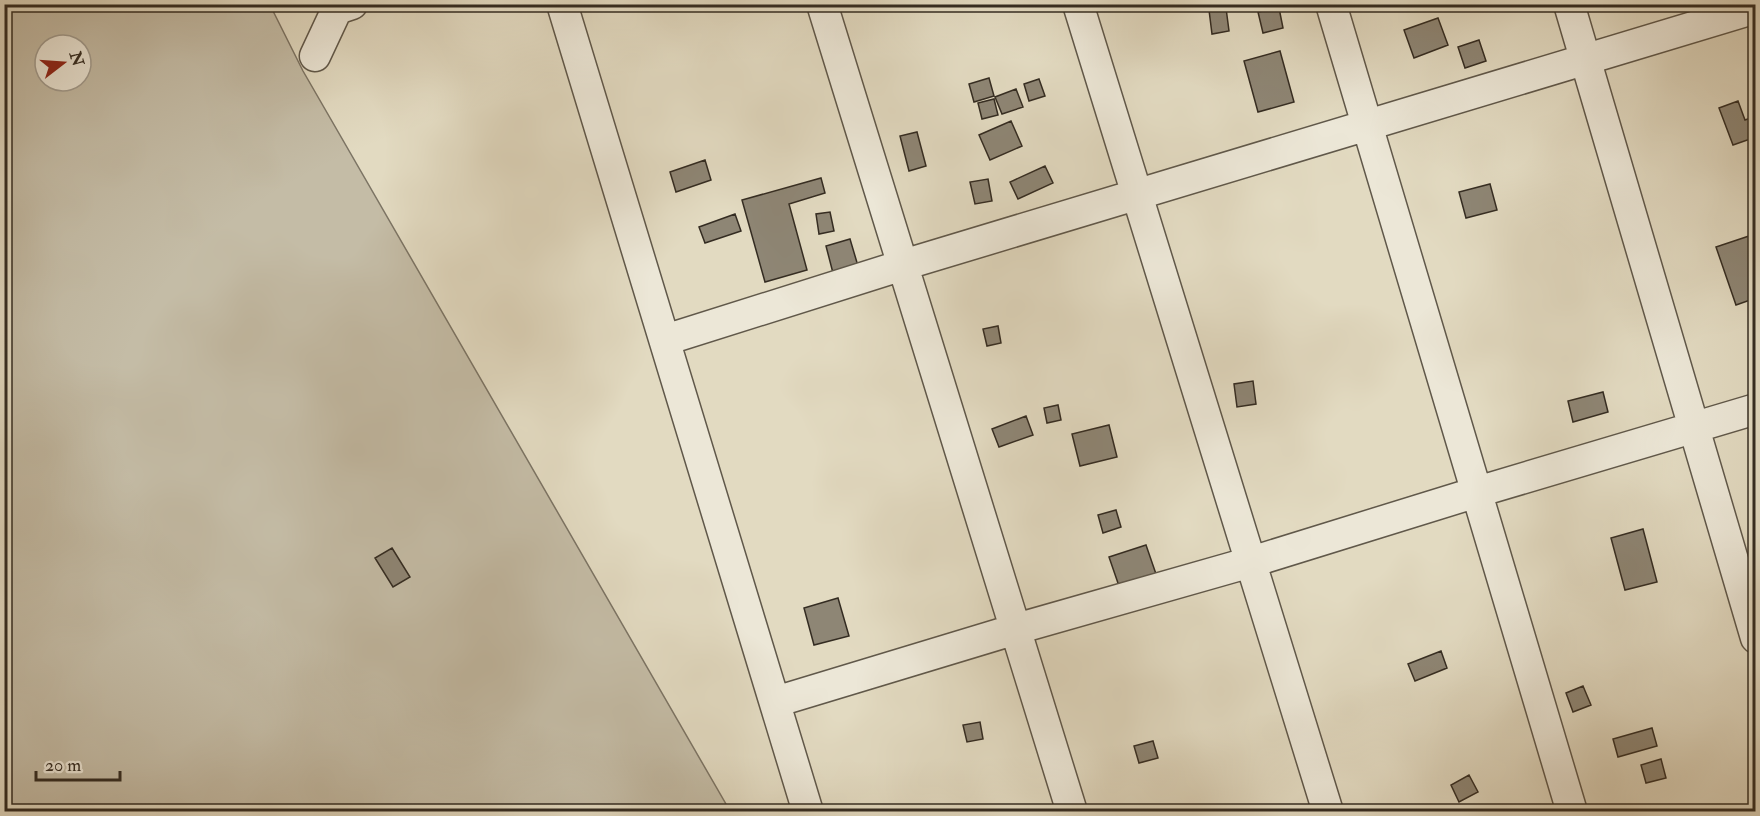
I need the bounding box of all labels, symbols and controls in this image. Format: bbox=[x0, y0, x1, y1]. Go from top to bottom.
north arrow bbox=[33, 33, 93, 93]
text: N bbox=[64, 48, 88, 69]
scale bar bbox=[36, 744, 120, 782]
text: 20 m bbox=[45, 754, 81, 777]

